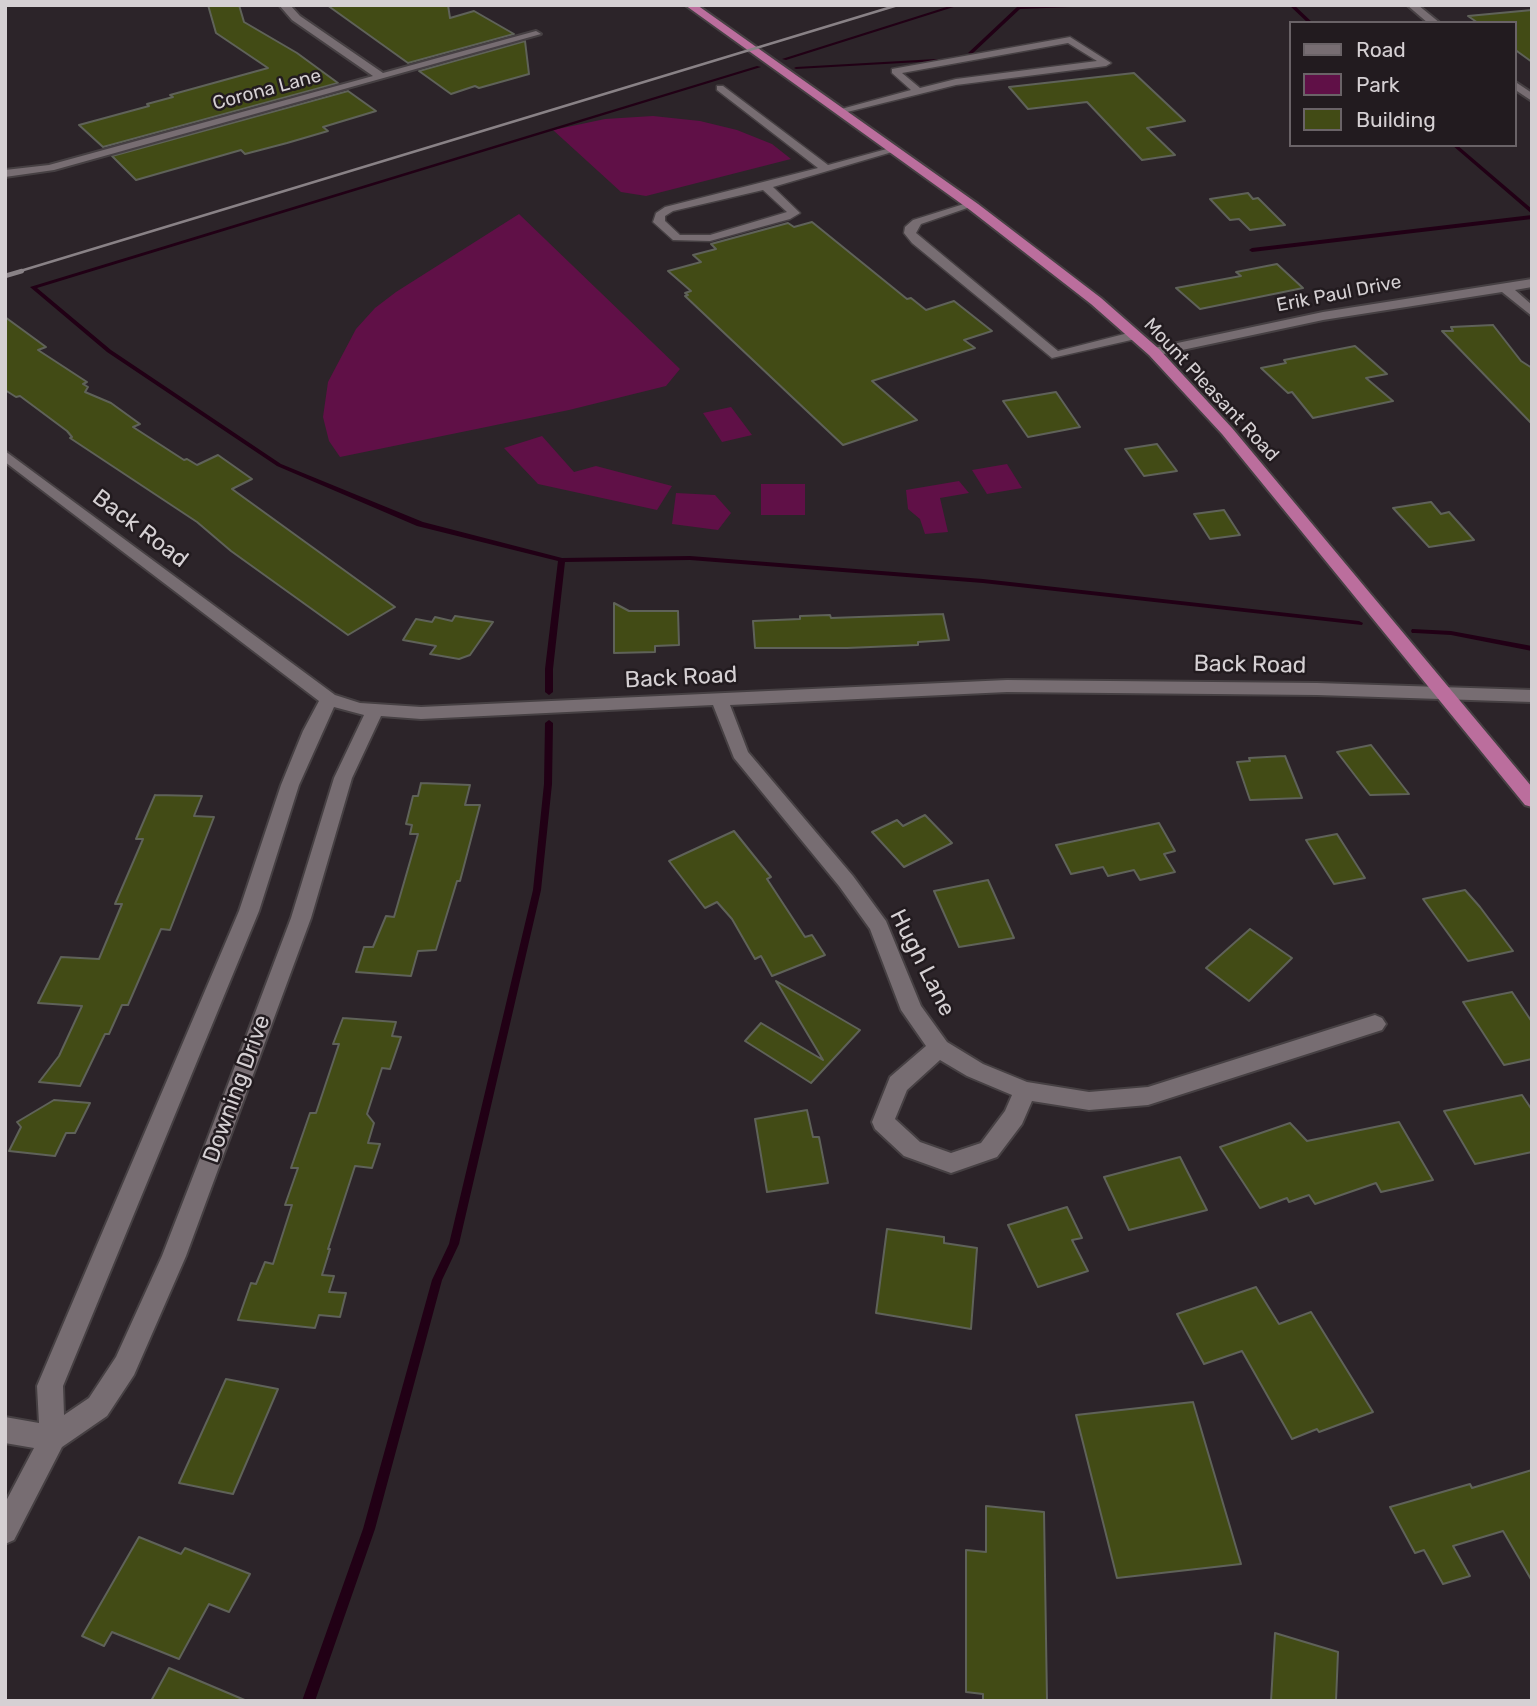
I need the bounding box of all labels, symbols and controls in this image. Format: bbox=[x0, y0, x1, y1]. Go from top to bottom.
legend bbox=[1288, 21, 1516, 147]
text: Road bbox=[1356, 37, 1406, 62]
street label: Corona Lane bbox=[210, 65, 324, 115]
text: Park bbox=[1356, 72, 1400, 97]
text: Building bbox=[1356, 107, 1436, 132]
street label: Erik Paul Drive bbox=[1275, 271, 1403, 317]
street label: Mount Pleasant Road bbox=[1139, 314, 1283, 466]
street label: Back Road bbox=[87, 484, 193, 574]
street label: Back Road bbox=[1193, 650, 1307, 680]
street label: Back Road bbox=[624, 661, 738, 695]
street label: Hugh Lane bbox=[883, 905, 961, 1021]
street label: Downing Drive bbox=[197, 1011, 277, 1167]

